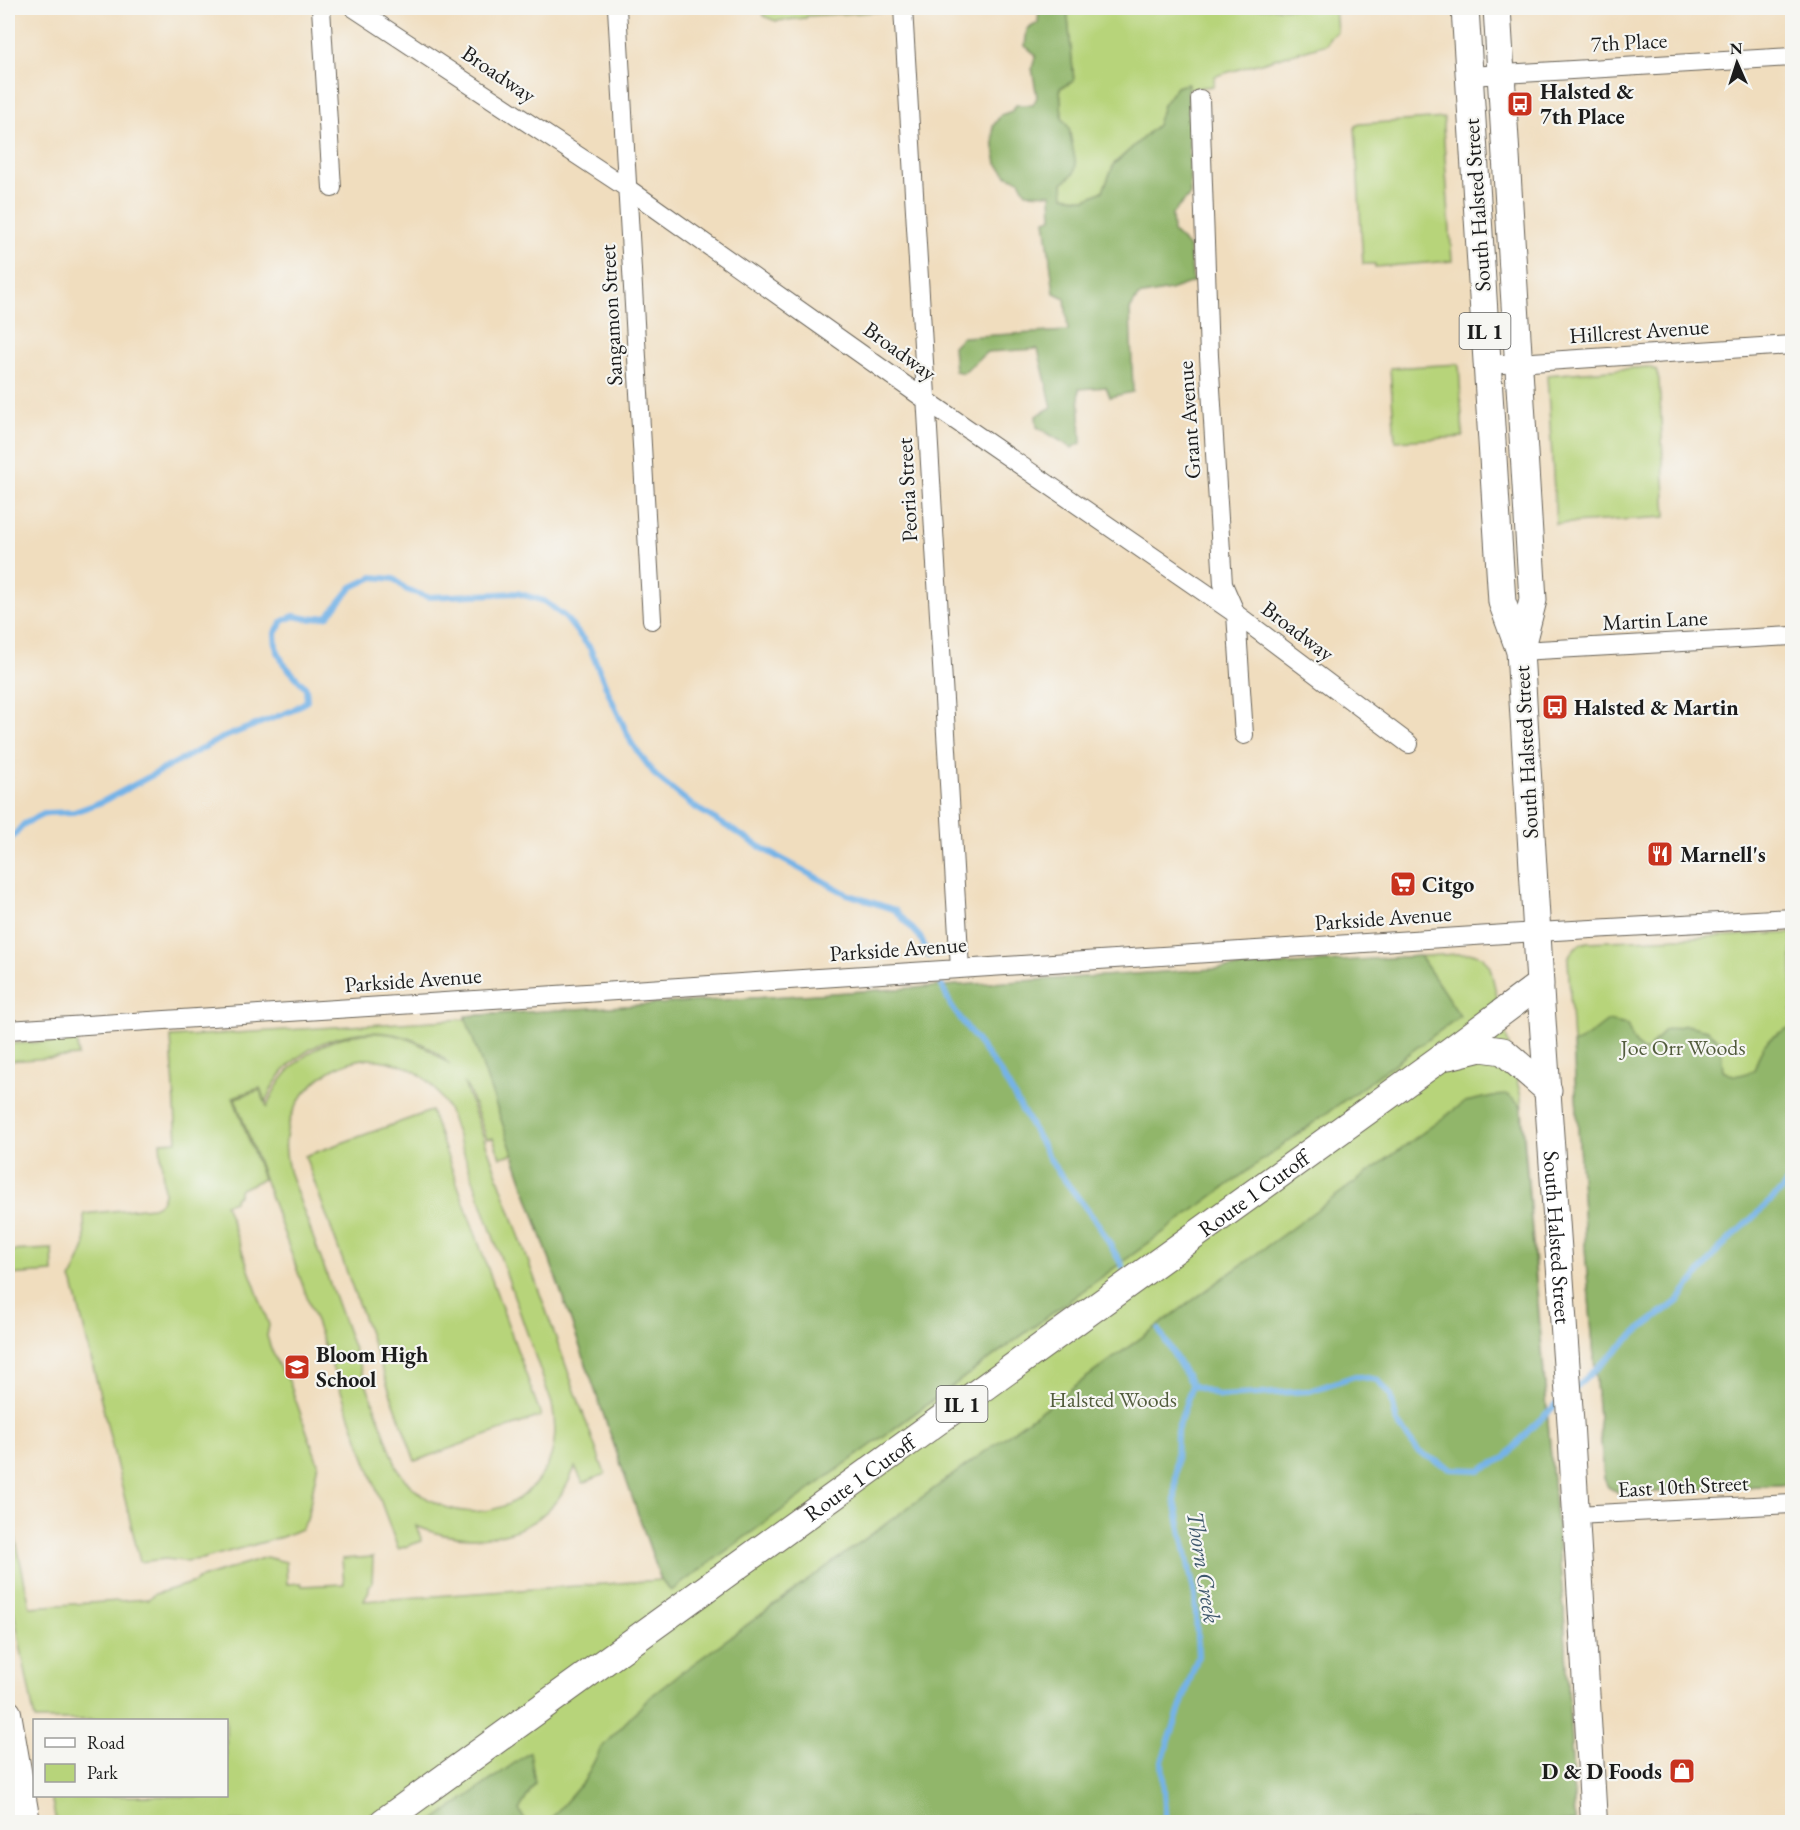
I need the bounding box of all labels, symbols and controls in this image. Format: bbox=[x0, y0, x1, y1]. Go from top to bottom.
street label: 7th Place bbox=[1590, 25, 1668, 58]
north arrow bbox=[1707, 33, 1767, 93]
text: N bbox=[1729, 38, 1743, 59]
street label: Broadway bbox=[456, 39, 542, 110]
place label: Halsted & 7th Place bbox=[1540, 77, 1634, 131]
bus stop icon: Halsted & 7th Place bbox=[1505, 89, 1535, 119]
street label: South Halsted Street bbox=[1456, 117, 1498, 293]
street label: Sangamon Street bbox=[593, 244, 629, 386]
street label: Hillcrest Avenue bbox=[1568, 312, 1710, 350]
road number: IL 1 bbox=[1460, 313, 1510, 349]
street label: Broadway bbox=[858, 315, 943, 387]
street label: Grant Avenue bbox=[1170, 360, 1208, 480]
street label: Peoria Street bbox=[890, 437, 924, 543]
street label: Broadway bbox=[1256, 594, 1340, 668]
street label: Martin Lane bbox=[1601, 603, 1709, 637]
street label: South Halsted Street bbox=[1507, 665, 1545, 839]
bus stop icon: Halsted & Martin bbox=[1540, 692, 1570, 722]
place label: Halsted & Martin bbox=[1574, 693, 1739, 722]
restaurant icon: Marnell's bbox=[1645, 839, 1675, 869]
place label: Marnell's bbox=[1680, 840, 1766, 869]
supermarket icon: Citgo bbox=[1388, 869, 1418, 899]
place label: Citgo bbox=[1422, 870, 1474, 899]
street label: Parkside Avenue bbox=[1314, 899, 1453, 937]
street label: Parkside Avenue bbox=[829, 930, 968, 968]
street label: Parkside Avenue bbox=[344, 961, 483, 999]
park label: Joe Orr Woods bbox=[1618, 1033, 1746, 1062]
street label: Route 1 Cutoff bbox=[1192, 1142, 1317, 1243]
street label: South Halsted Street bbox=[1537, 1150, 1578, 1325]
place label: Bloom High School bbox=[316, 1340, 428, 1394]
school or university icon: Bloom High School bbox=[282, 1352, 312, 1382]
park label: Halsted Woods bbox=[1049, 1385, 1177, 1414]
road number: IL 1 bbox=[936, 1386, 988, 1422]
street label: Route 1 Cutoff bbox=[798, 1426, 923, 1528]
street label: East 10th Street bbox=[1617, 1468, 1749, 1504]
water label: Thorn Creek bbox=[1180, 1509, 1228, 1625]
legend bbox=[33, 1719, 228, 1797]
text: Road bbox=[87, 1731, 126, 1754]
shop icon: D & D Foods bbox=[1667, 1756, 1697, 1786]
place label: D & D Foods bbox=[1542, 1757, 1662, 1786]
text: Park bbox=[87, 1761, 118, 1784]

